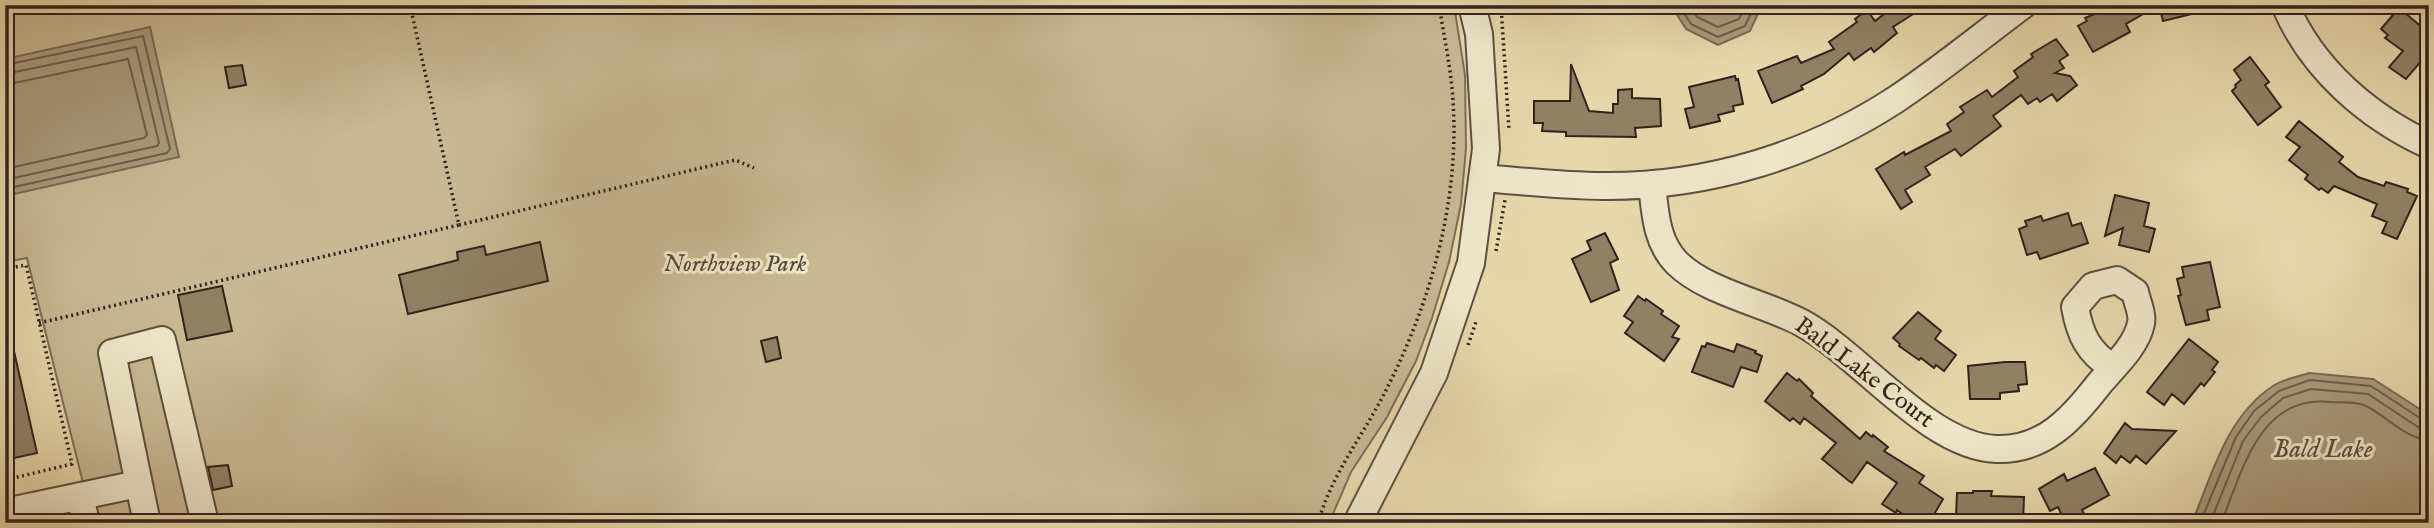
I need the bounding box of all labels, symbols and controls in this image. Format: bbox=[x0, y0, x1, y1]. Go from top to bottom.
park label: Northview Park bbox=[664, 249, 807, 280]
street label: Bald Lake Court bbox=[1788, 310, 1940, 436]
water label: Bald Lake bbox=[2273, 433, 2373, 466]

